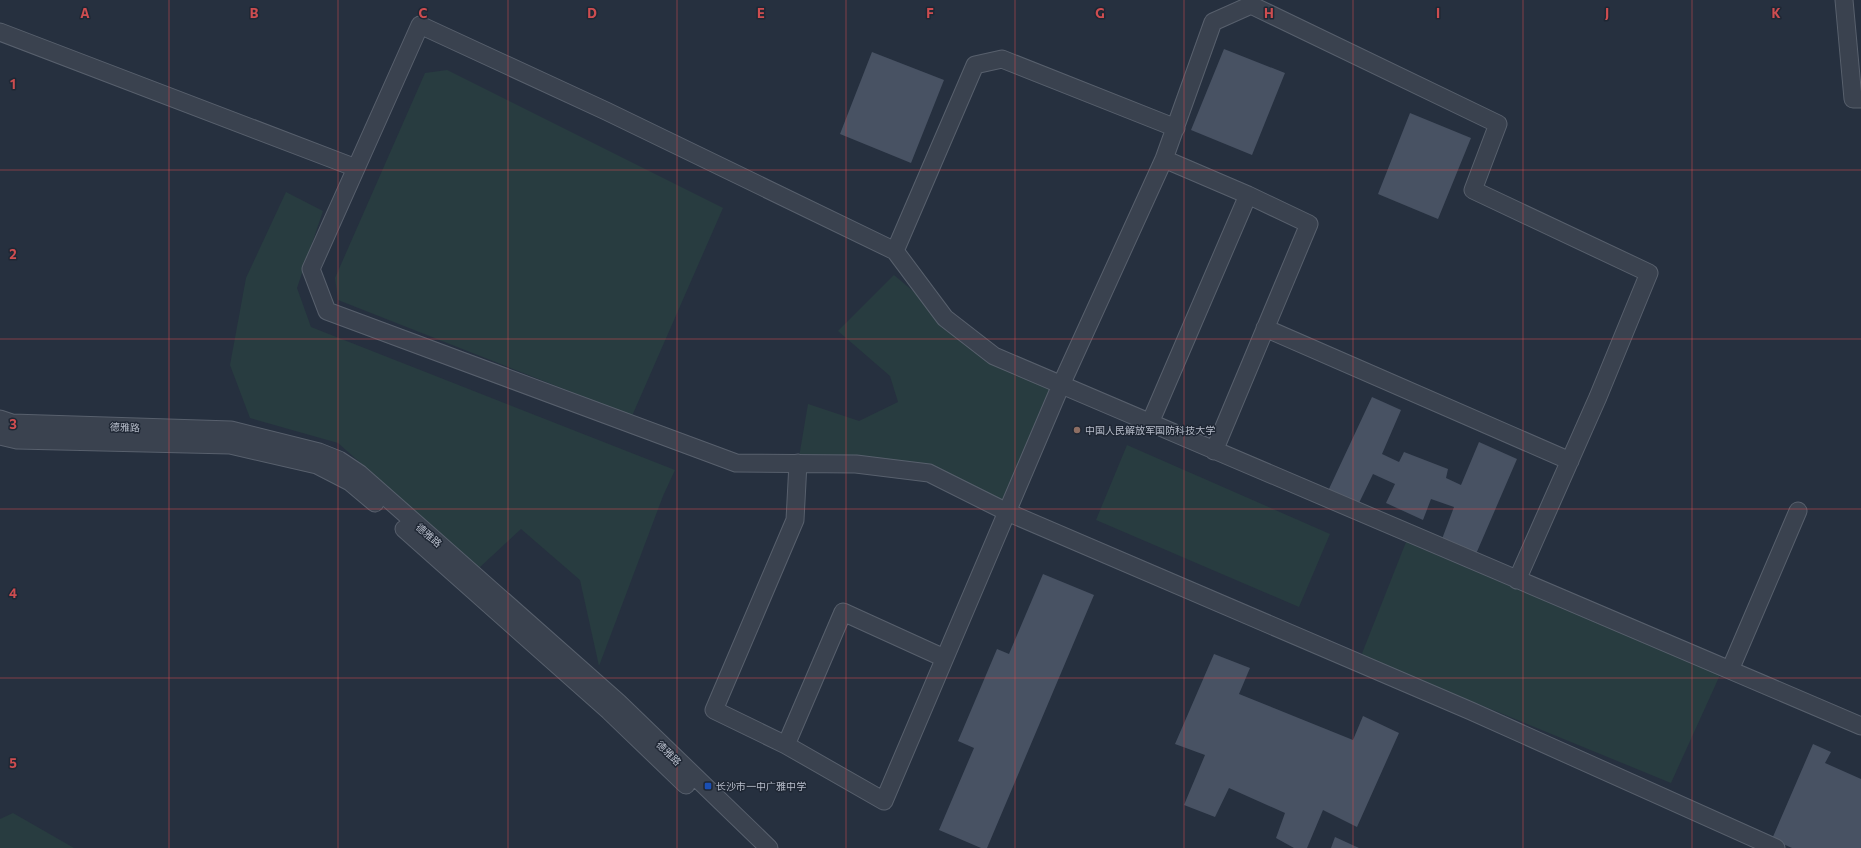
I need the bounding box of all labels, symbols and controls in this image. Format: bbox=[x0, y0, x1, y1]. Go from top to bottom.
text: A bbox=[80, 5, 90, 21]
text: B bbox=[250, 5, 259, 21]
text: C bbox=[419, 5, 428, 21]
text: D bbox=[587, 5, 597, 21]
text: E bbox=[757, 5, 765, 21]
text: F bbox=[926, 5, 934, 21]
text: G bbox=[1095, 5, 1105, 21]
text: H bbox=[1264, 5, 1274, 21]
text: I bbox=[1436, 5, 1440, 21]
text: J bbox=[1605, 5, 1609, 21]
text: K bbox=[1771, 5, 1781, 21]
text: 1 bbox=[10, 76, 16, 92]
text: 2 bbox=[9, 246, 17, 262]
text: 3 bbox=[9, 416, 17, 432]
street label: 德雅路 bbox=[110, 420, 140, 434]
place label: 中国人民解放军国防科技大学 bbox=[1085, 424, 1215, 436]
marker: 中国人民解放军国防科技大学 bbox=[1072, 425, 1082, 435]
street label: 德雅路 bbox=[414, 521, 444, 549]
text: 4 bbox=[9, 585, 17, 601]
street label: 德雅路 bbox=[654, 738, 684, 768]
text: 5 bbox=[9, 755, 17, 771]
place label: 长沙市一中广雅中学 bbox=[716, 780, 806, 792]
marker: 长沙市一中广雅中学 bbox=[703, 781, 713, 791]

